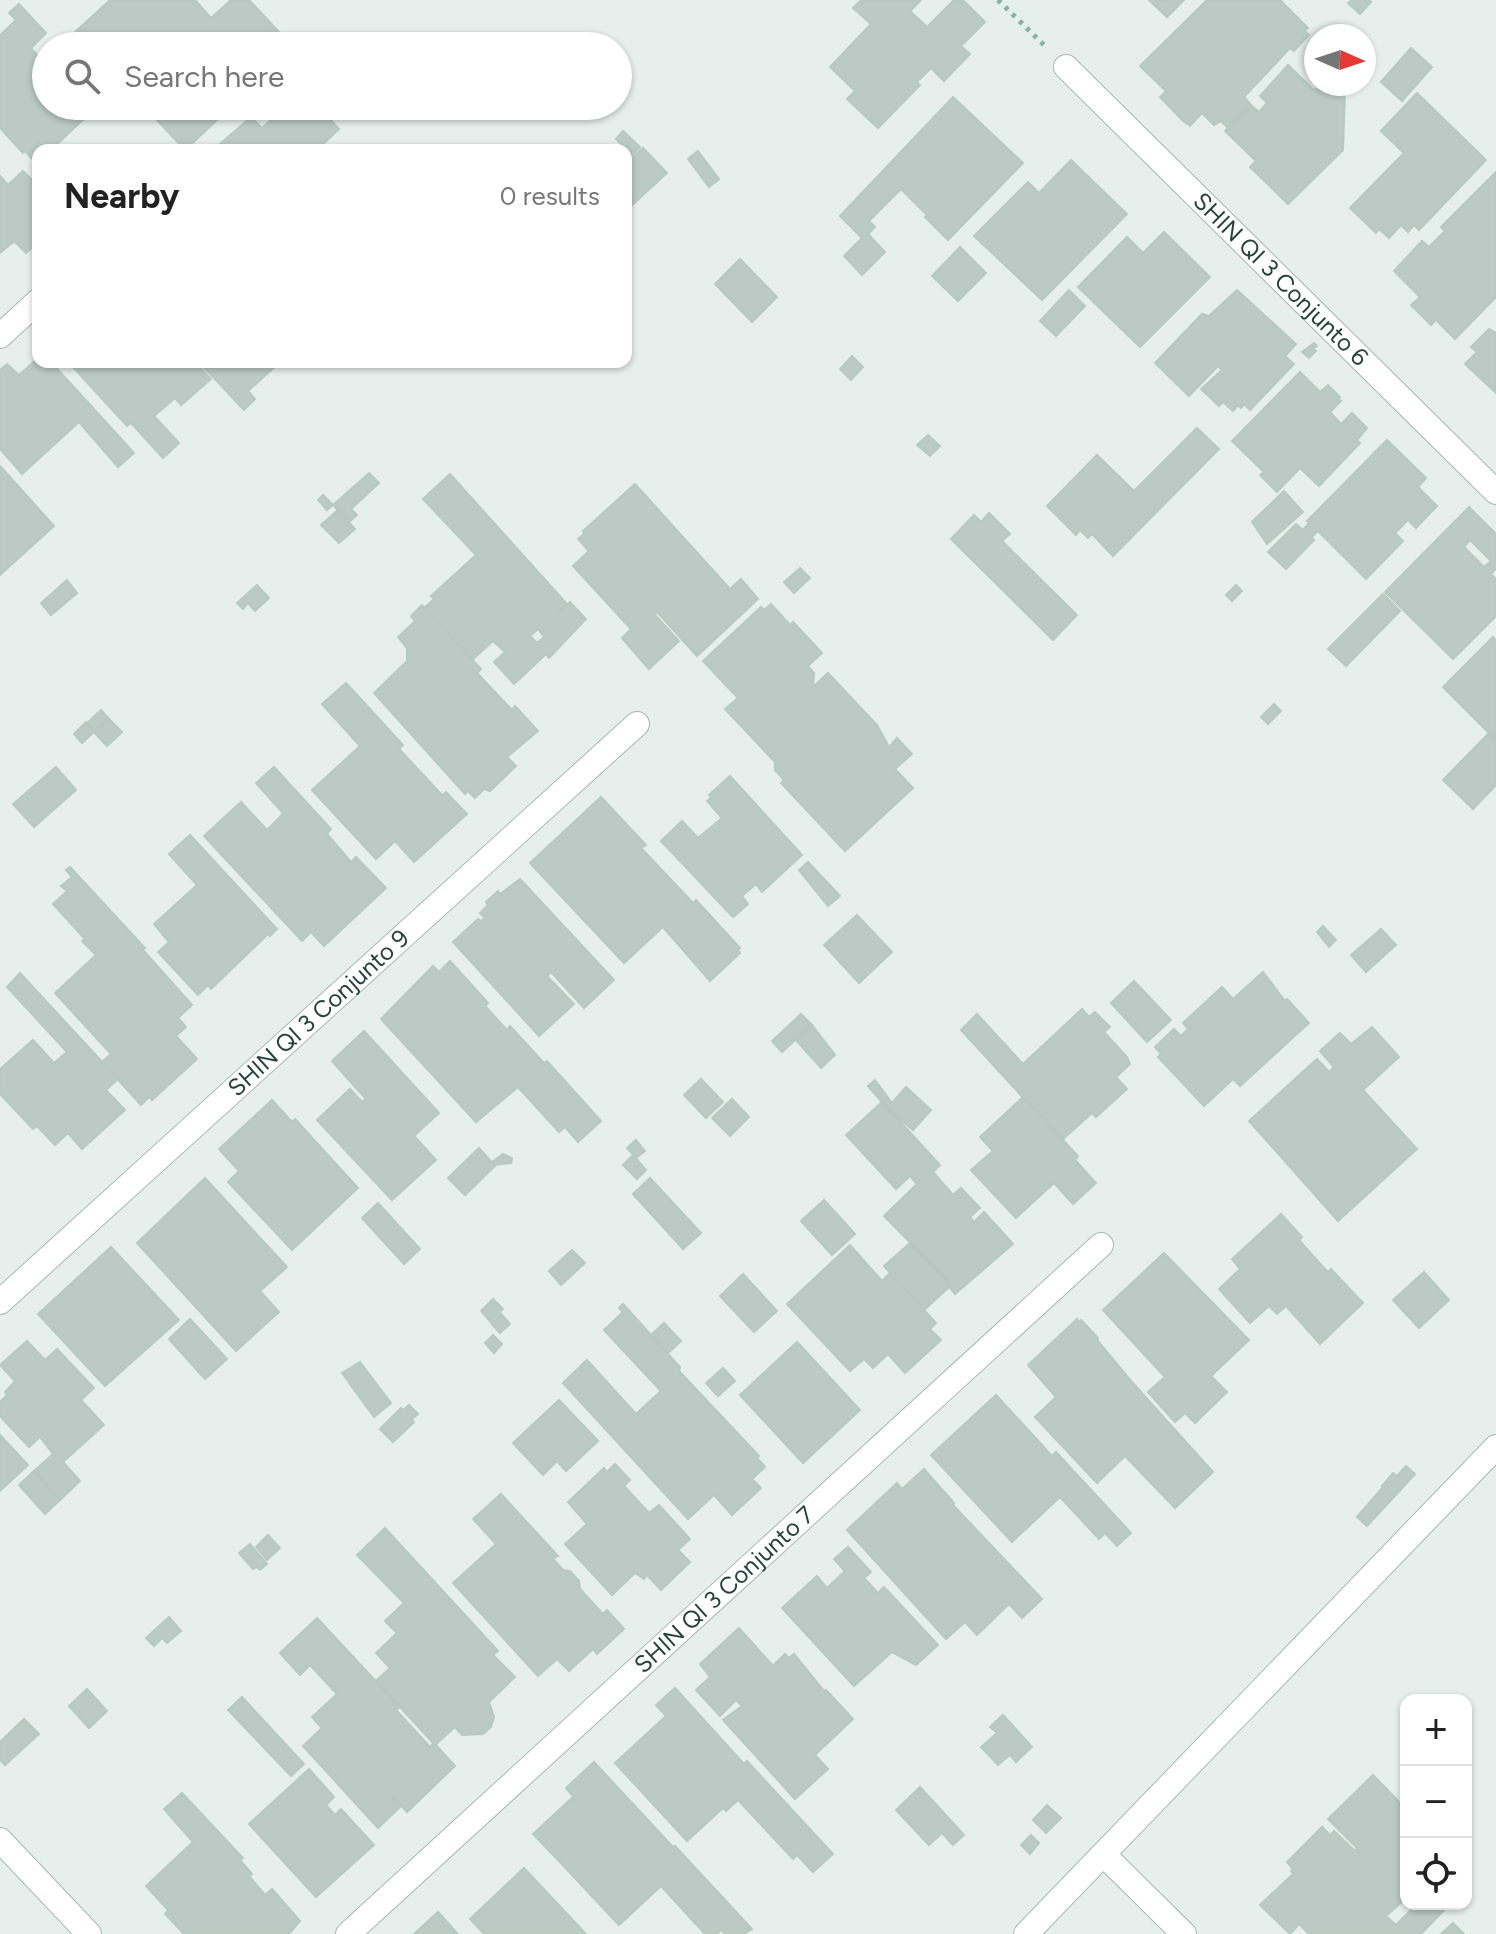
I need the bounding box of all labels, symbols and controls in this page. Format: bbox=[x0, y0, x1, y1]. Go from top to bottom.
north arrow bbox=[1304, 24, 1376, 96]
search box bbox=[32, 32, 632, 120]
icon: search bbox=[60, 54, 104, 98]
text: Search here bbox=[124, 58, 284, 95]
text: Nearby bbox=[64, 176, 179, 217]
text: 0 results bbox=[500, 180, 600, 212]
street label: SHIN QI 3 Conjunto 6 bbox=[1188, 186, 1375, 372]
street label: SHIN QI 3 Conjunto 9 bbox=[222, 923, 415, 1102]
street label: SHIN QI 3 Conjunto 7 bbox=[628, 1500, 820, 1679]
map controls bbox=[1400, 1694, 1472, 1910]
button: + bbox=[1400, 1694, 1472, 1766]
button: − bbox=[1400, 1766, 1472, 1838]
button: locate bbox=[1400, 1838, 1472, 1910]

